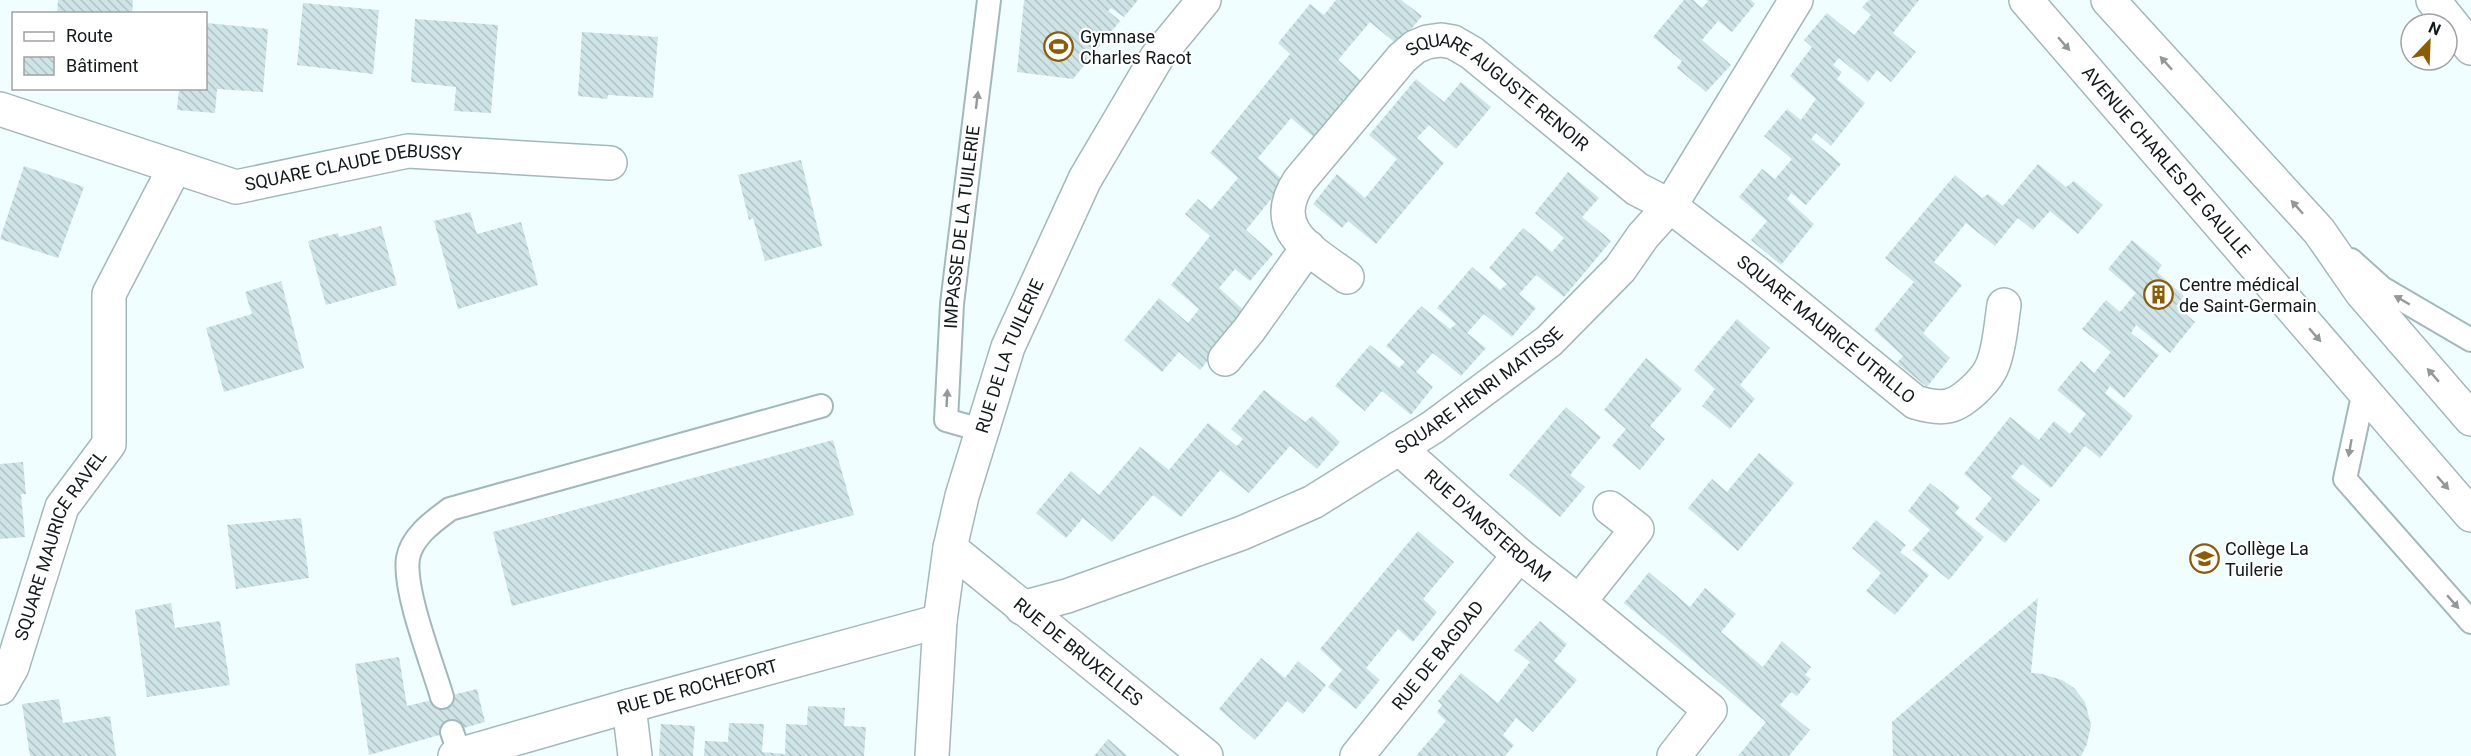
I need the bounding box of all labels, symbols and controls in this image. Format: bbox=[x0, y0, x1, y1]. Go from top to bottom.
legend bbox=[12, 12, 207, 90]
north arrow bbox=[2399, 12, 2459, 72]
text: N bbox=[2426, 18, 2444, 40]
text: Route bbox=[66, 25, 113, 46]
place label: Gymnase Charles Racot bbox=[1080, 26, 1192, 68]
street label: SQUARE AUGUSTE RENOIR bbox=[1401, 29, 1593, 155]
sports icon: Gymnase Charles Racot bbox=[1043, 31, 1075, 63]
one-way arrow bbox=[2057, 36, 2070, 51]
text: Bâtiment bbox=[66, 55, 139, 76]
one-way arrow bbox=[2160, 56, 2173, 71]
street label: AVENUE CHARLES DE GAULLE bbox=[2078, 62, 2255, 262]
one-way arrow bbox=[972, 90, 982, 109]
street label: IMPASSE DE LA TUILERIE bbox=[940, 124, 984, 329]
street label: SQUARE CLAUDE DEBUSSY bbox=[243, 140, 463, 195]
one-way arrow bbox=[2291, 200, 2304, 215]
street label: SQUARE MAURICE UTRILLO bbox=[1733, 250, 1919, 408]
place label: Centre médical de Saint-Germain bbox=[2179, 274, 2317, 316]
street label: RUE DE LA TUILERIE bbox=[971, 276, 1048, 436]
building icon: Centre médical de Saint-Germain bbox=[2142, 279, 2174, 311]
one-way arrow bbox=[2394, 295, 2410, 306]
street label: SQUARE HENRI MATISSE bbox=[1391, 322, 1567, 458]
one-way arrow bbox=[2308, 327, 2321, 342]
one-way arrow bbox=[2427, 368, 2440, 383]
one-way arrow bbox=[943, 389, 952, 408]
one-way arrow bbox=[2345, 439, 2354, 458]
street label: SQUARE MAURICE RAVEL bbox=[10, 446, 111, 643]
street label: RUE D'AMSTERDAM bbox=[1420, 465, 1555, 586]
one-way arrow bbox=[2436, 475, 2450, 490]
place label: Collège La Tuilerie bbox=[2225, 538, 2309, 580]
school or university icon: Collège La Tuilerie bbox=[2188, 543, 2220, 575]
street label: RUE DE BRUXELLES bbox=[1010, 593, 1147, 710]
one-way arrow bbox=[2446, 594, 2459, 609]
street label: RUE DE BAGDAD bbox=[1387, 596, 1488, 714]
street label: RUE DE ROCHEFORT bbox=[615, 655, 780, 719]

